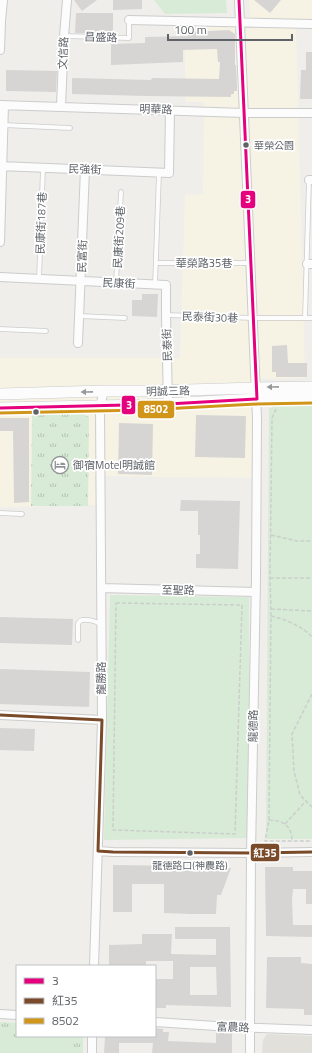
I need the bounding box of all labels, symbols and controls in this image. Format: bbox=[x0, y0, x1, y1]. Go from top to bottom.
scale bar bbox=[168, 16, 292, 42]
text: 100 m bbox=[174, 20, 207, 39]
street label: 昌盛路 bbox=[84, 28, 118, 46]
street label: 文信路 bbox=[54, 36, 72, 70]
street label: 明華路 bbox=[139, 100, 173, 118]
place label: 華榮公園 bbox=[254, 138, 294, 153]
marker: 華榮公園 bbox=[241, 140, 251, 150]
street label: 民強街 bbox=[68, 160, 102, 178]
line badge: 3 bbox=[240, 190, 256, 209]
street label: 民康街187巷 bbox=[32, 191, 50, 255]
text: 3 bbox=[245, 191, 251, 207]
street label: 民康街209巷 bbox=[109, 205, 129, 269]
street label: 民富街 bbox=[73, 239, 91, 273]
street label: 華榮路35巷 bbox=[176, 255, 232, 271]
street label: 民康街 bbox=[102, 274, 136, 292]
street label: 民泰街30巷 bbox=[182, 308, 238, 326]
street label: 民泰街 bbox=[158, 328, 176, 362]
street label: 明誠三路 bbox=[146, 383, 190, 399]
one-way arrow bbox=[266, 384, 279, 390]
one-way arrow bbox=[80, 389, 93, 395]
line badge: 3 bbox=[121, 395, 136, 415]
text: 3 bbox=[126, 397, 132, 413]
line badge: 8502 bbox=[137, 400, 175, 419]
text: 8502 bbox=[144, 401, 168, 417]
unlabelled marker bbox=[31, 407, 41, 417]
hotel icon: 御宿Motel明誠館 bbox=[50, 455, 70, 475]
place label: 御宿Motel明誠館 bbox=[72, 457, 155, 473]
street label: 至聖路 bbox=[161, 582, 195, 598]
street label: 龍勝路 bbox=[93, 662, 109, 695]
street label: 龍德路 bbox=[245, 709, 261, 743]
line badge: 紅35 bbox=[250, 843, 280, 862]
text: 紅35 bbox=[253, 845, 277, 861]
marker: 龍德路口(神農路) bbox=[185, 848, 195, 858]
place label: 龍德路口(神農路) bbox=[152, 858, 228, 873]
legend bbox=[16, 965, 156, 1037]
text: 3 bbox=[52, 971, 59, 990]
text: 紅35 bbox=[52, 991, 78, 1010]
text: 8502 bbox=[52, 1011, 79, 1030]
street label: 富農路 bbox=[216, 1018, 250, 1036]

